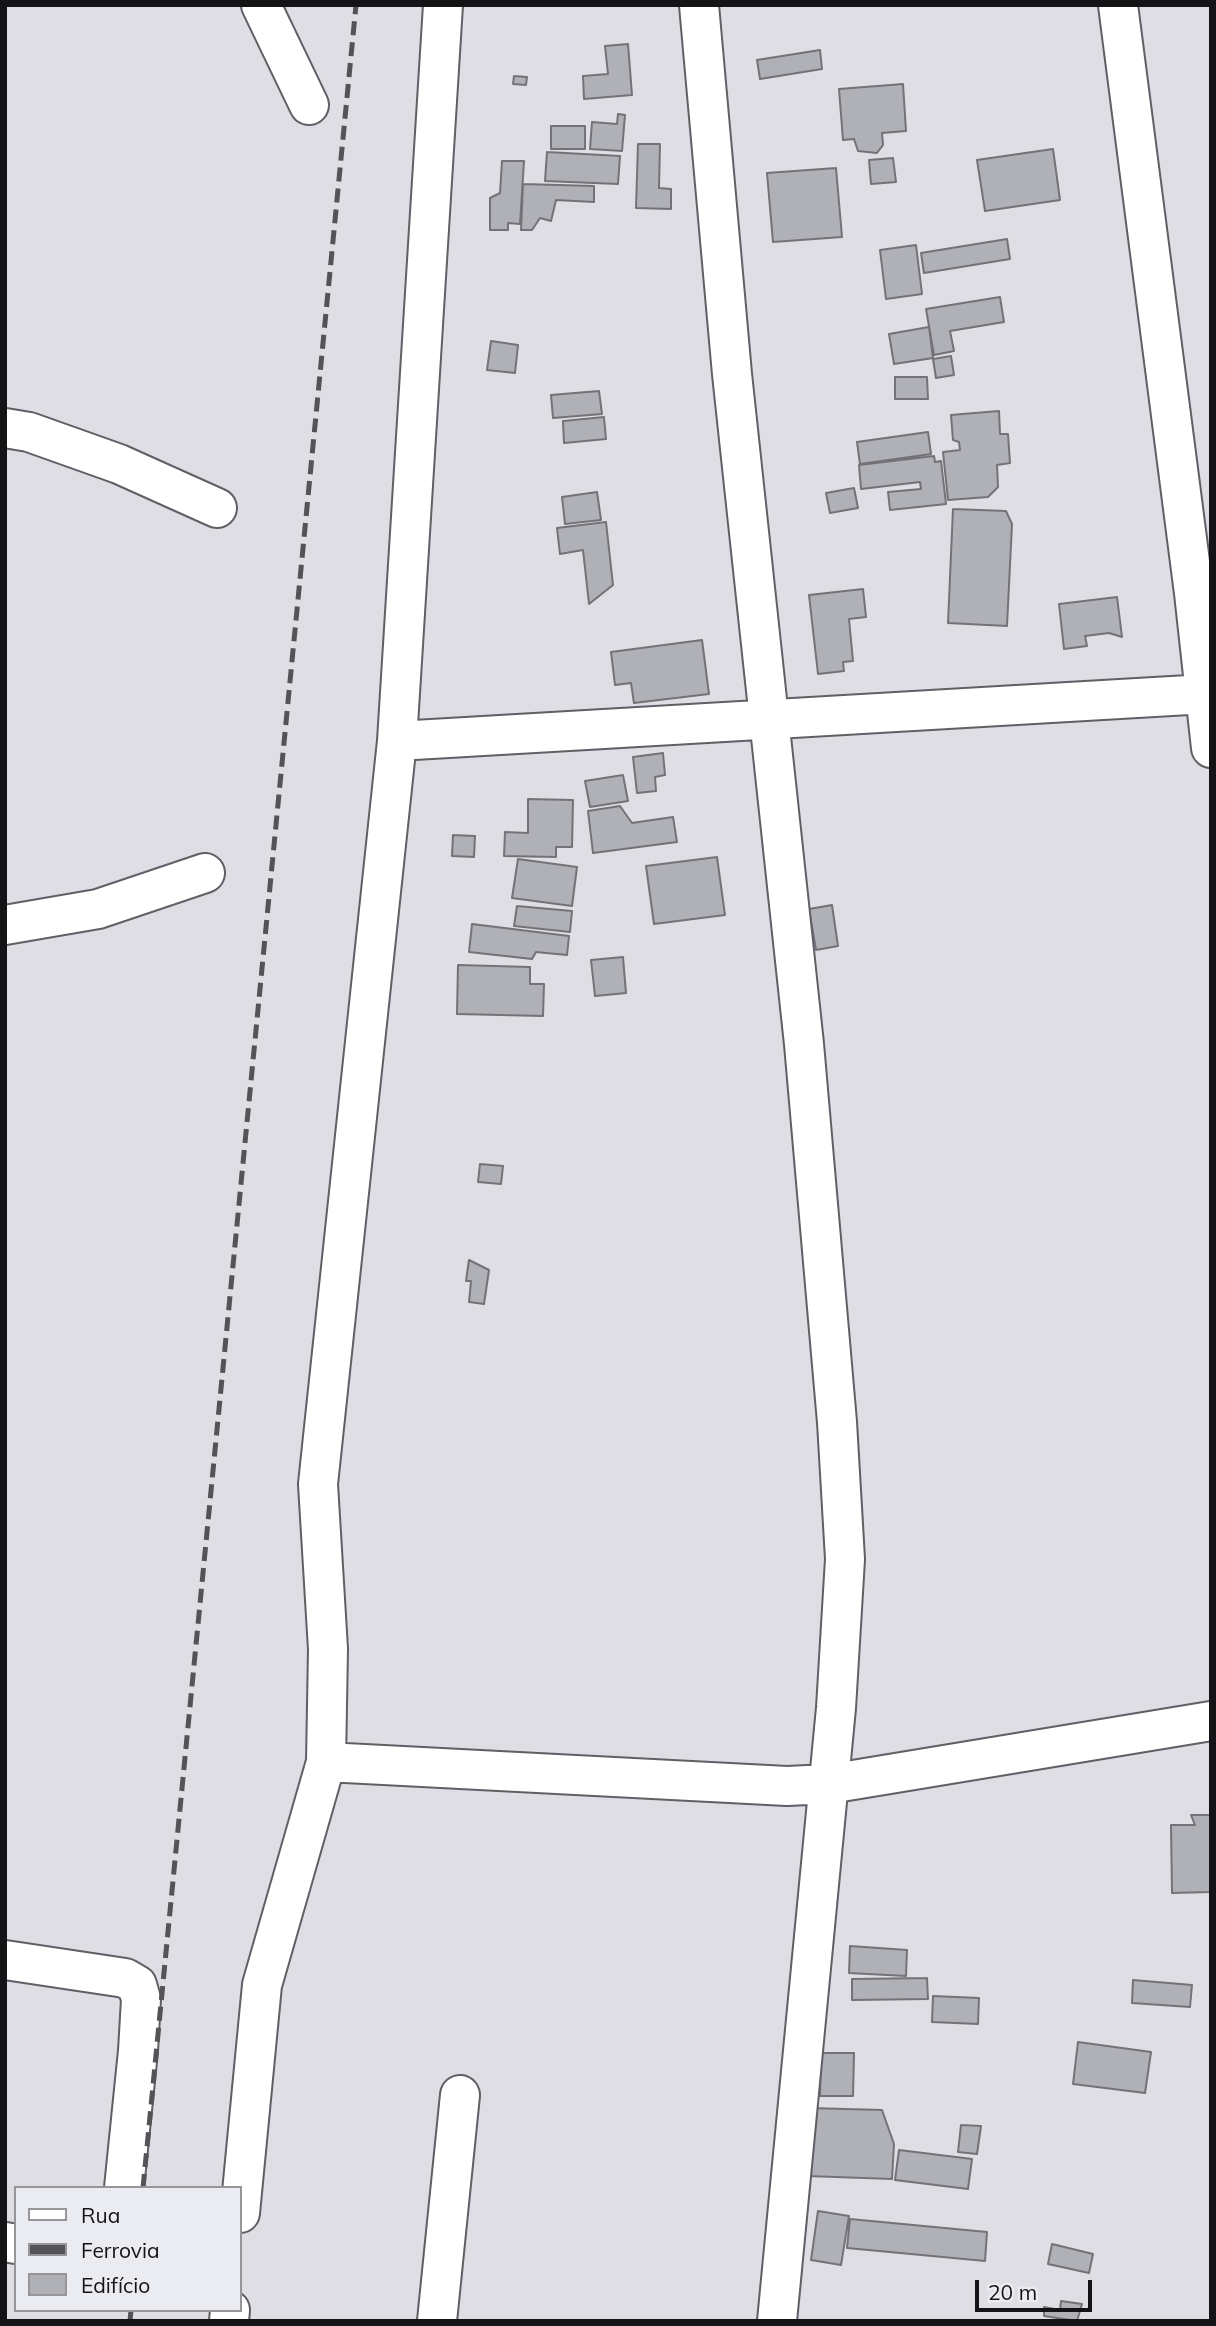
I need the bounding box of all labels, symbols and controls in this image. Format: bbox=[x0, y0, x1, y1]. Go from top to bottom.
legend bbox=[14, 2186, 242, 2312]
text: Rua bbox=[81, 2202, 120, 2228]
text: Ferrovia bbox=[81, 2237, 160, 2263]
scale bar bbox=[978, 2266, 1095, 2310]
text: Edifício bbox=[81, 2272, 150, 2298]
text: 20 m bbox=[988, 2279, 1037, 2305]

